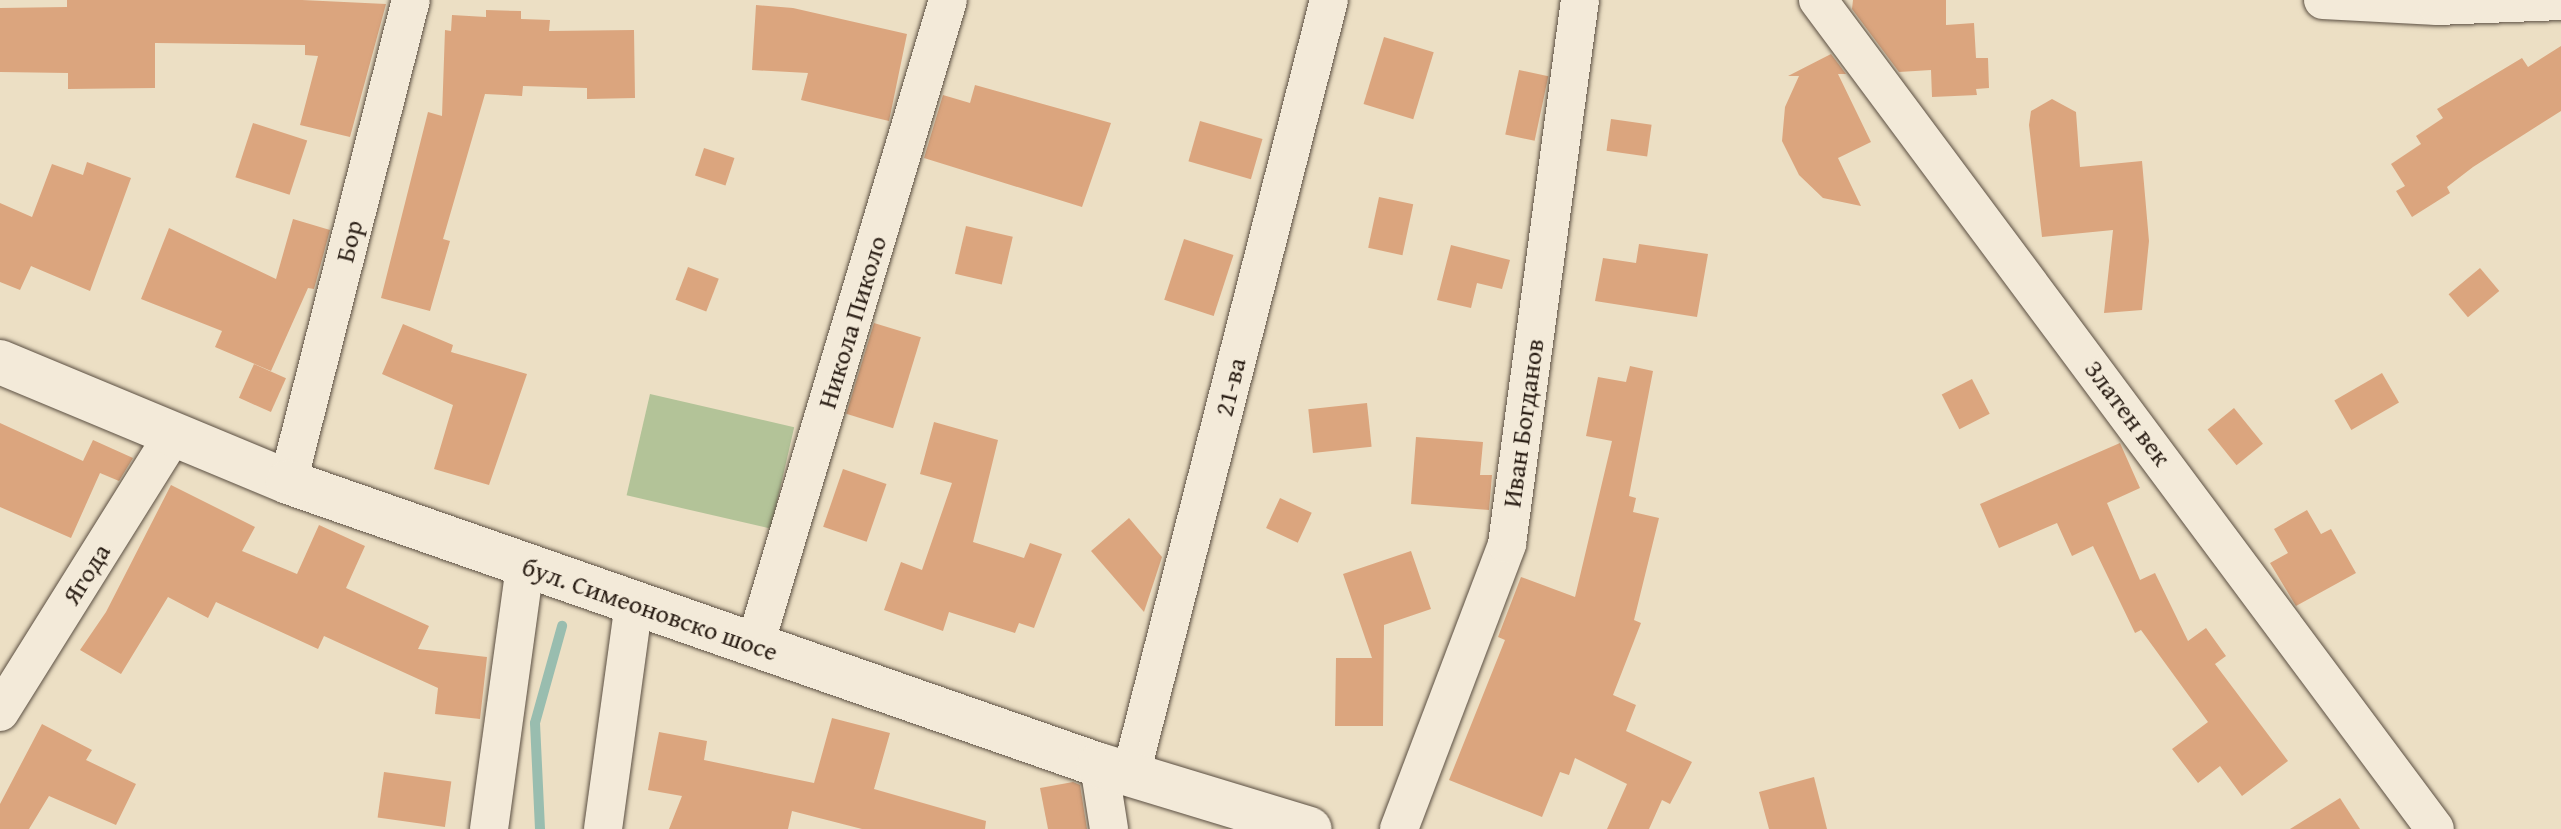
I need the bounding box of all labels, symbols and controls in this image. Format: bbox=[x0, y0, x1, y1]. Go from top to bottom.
street label: Бор bbox=[329, 217, 369, 265]
street label: Никола Пиколо bbox=[811, 232, 893, 412]
street label: Иван Богданов bbox=[1496, 337, 1550, 509]
street label: Златен век bbox=[2078, 354, 2178, 472]
street label: 21-ва bbox=[1208, 355, 1252, 419]
street label: Ягода bbox=[55, 538, 117, 610]
street label: бул. Симеоновско шосе bbox=[518, 551, 782, 667]

